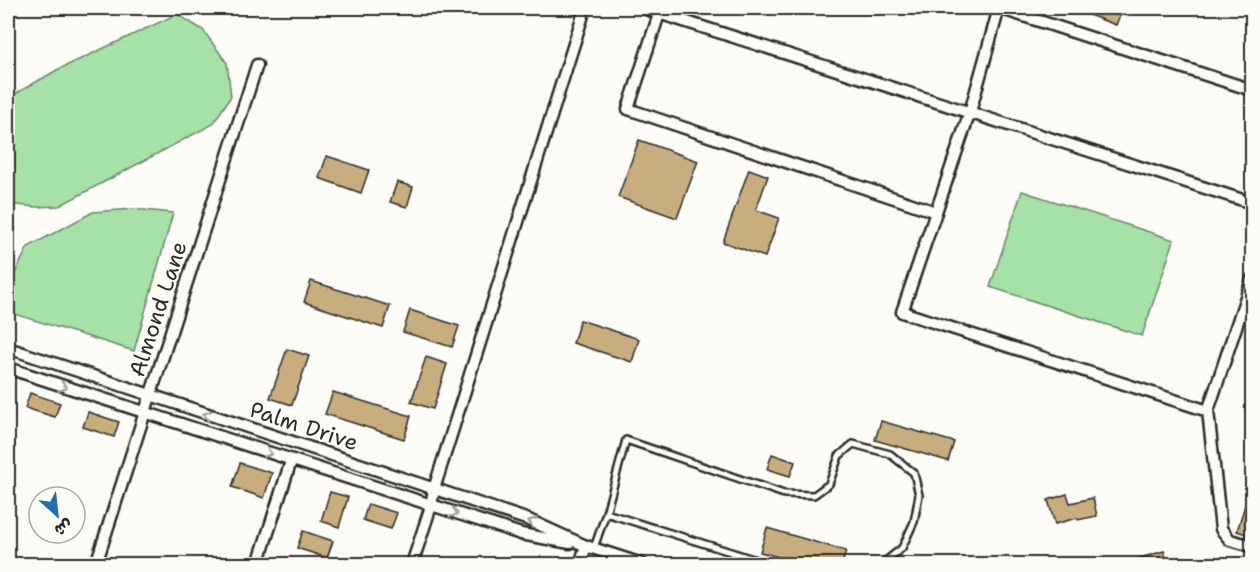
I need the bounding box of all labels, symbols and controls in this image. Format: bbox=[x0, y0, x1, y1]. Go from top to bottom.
street label: Almond Lane bbox=[122, 238, 194, 380]
one-way arrow bbox=[57, 379, 68, 392]
street label: Palm Drive bbox=[246, 395, 362, 457]
one-way arrow bbox=[202, 410, 213, 422]
one-way arrow bbox=[262, 446, 273, 459]
north arrow bbox=[27, 485, 87, 545]
one-way arrow bbox=[448, 506, 459, 518]
text: ش bbox=[51, 515, 76, 541]
one-way arrow bbox=[527, 517, 538, 529]

